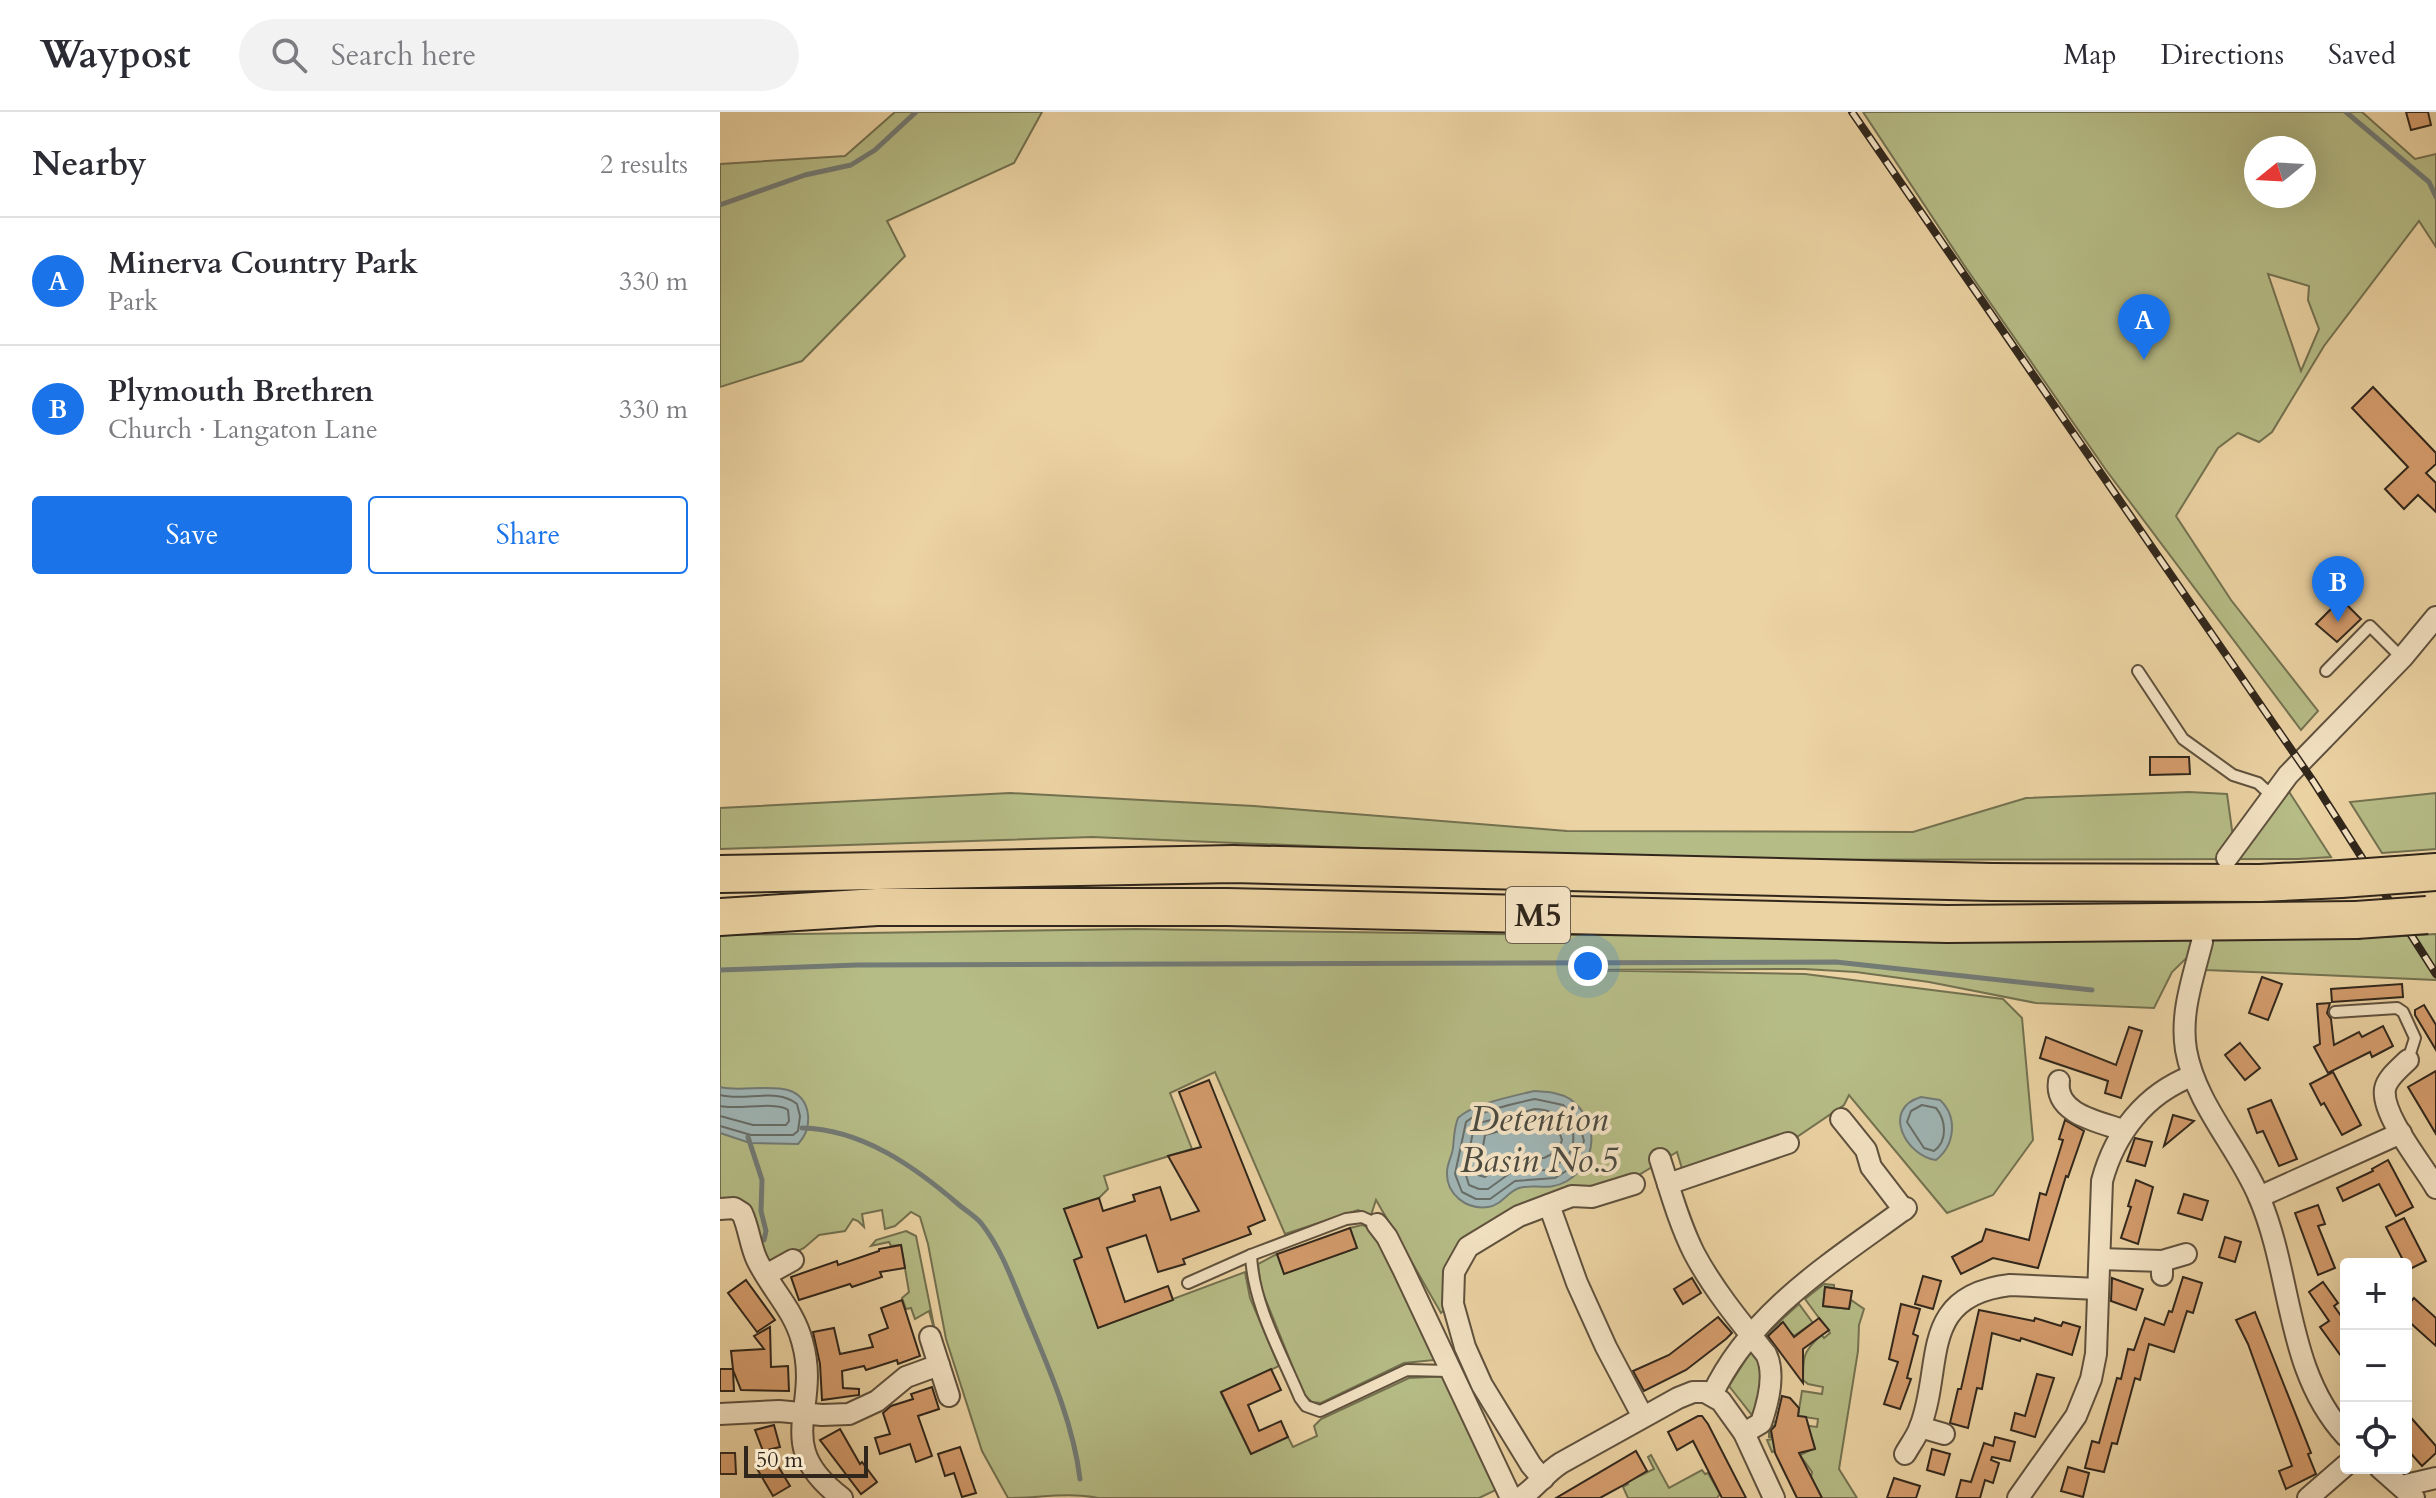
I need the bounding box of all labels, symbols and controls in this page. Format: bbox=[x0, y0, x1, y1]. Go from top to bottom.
search box bbox=[239, 19, 799, 91]
text: Waypost bbox=[40, 29, 191, 81]
icon: search bbox=[267, 33, 311, 77]
text: Search here bbox=[331, 35, 476, 76]
text: Map bbox=[2063, 36, 2117, 74]
text: Directions bbox=[2161, 36, 2284, 74]
text: Saved bbox=[2328, 36, 2396, 74]
north arrow bbox=[2244, 136, 2316, 208]
text: Nearby bbox=[32, 141, 147, 187]
text: 2 results bbox=[600, 147, 688, 182]
text: Minerva Country Park bbox=[108, 243, 418, 284]
text: A bbox=[48, 264, 68, 299]
text: 330 m bbox=[619, 264, 688, 299]
text: Park bbox=[108, 284, 158, 319]
pin: A bbox=[2118, 294, 2170, 360]
text: Plymouth Brethren bbox=[108, 371, 374, 412]
text: B bbox=[49, 392, 67, 427]
text: 330 m bbox=[619, 392, 688, 427]
text: Church · Langaton Lane bbox=[108, 412, 378, 447]
button: Save bbox=[32, 496, 352, 574]
button: Share bbox=[368, 496, 688, 574]
pin: B bbox=[2312, 556, 2364, 622]
road number: M5 bbox=[1506, 887, 1570, 943]
your location bbox=[1568, 946, 1608, 986]
water label: Detention Basin No.5 bbox=[1460, 1095, 1620, 1185]
map controls bbox=[2340, 1258, 2412, 1474]
button: + bbox=[2340, 1258, 2412, 1330]
button: − bbox=[2340, 1330, 2412, 1402]
button: locate bbox=[2340, 1402, 2412, 1474]
scale bar bbox=[744, 1442, 868, 1478]
text: 50 m bbox=[756, 1445, 803, 1475]

